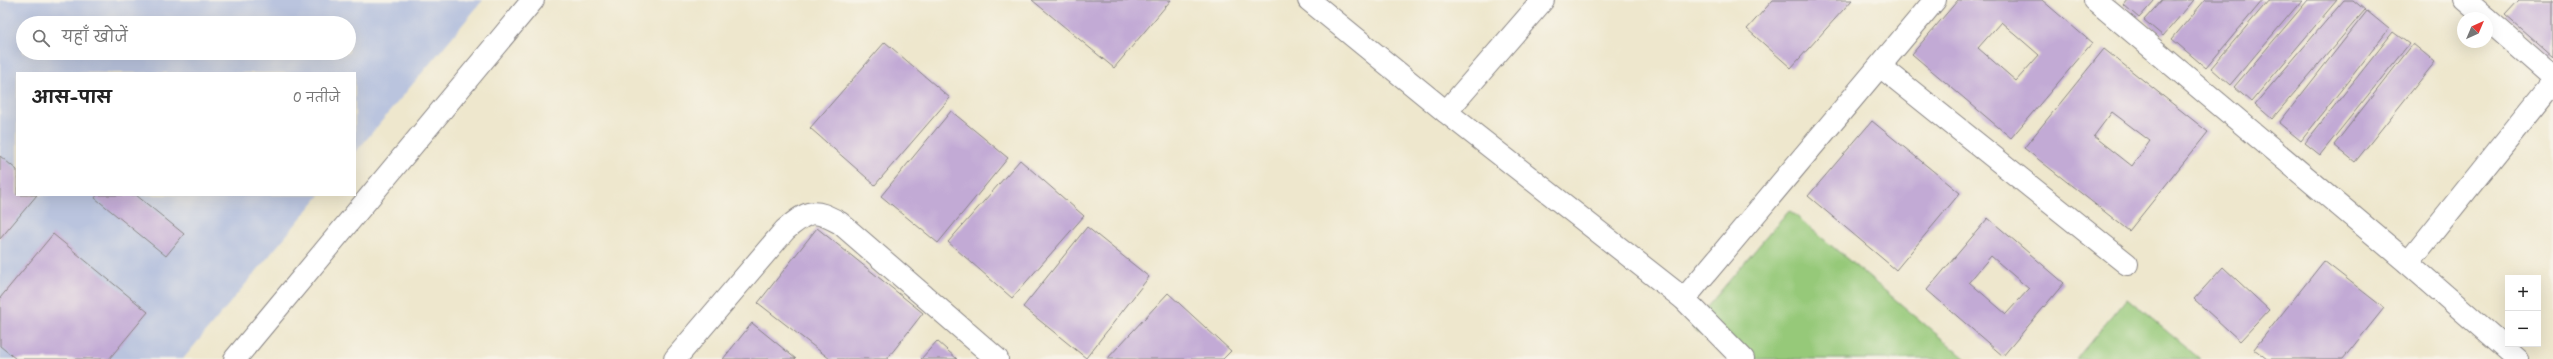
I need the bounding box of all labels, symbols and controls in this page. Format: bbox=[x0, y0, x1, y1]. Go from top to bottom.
north arrow bbox=[2457, 12, 2493, 48]
search box bbox=[16, 16, 356, 60]
icon: search bbox=[30, 27, 52, 49]
text: यहाँ खोजें bbox=[62, 27, 128, 47]
text: आस-पास bbox=[32, 86, 112, 108]
text: 0 नतीजे bbox=[293, 89, 340, 106]
map controls bbox=[2505, 275, 2541, 347]
button: + bbox=[2505, 275, 2541, 311]
button: − bbox=[2505, 311, 2541, 347]

